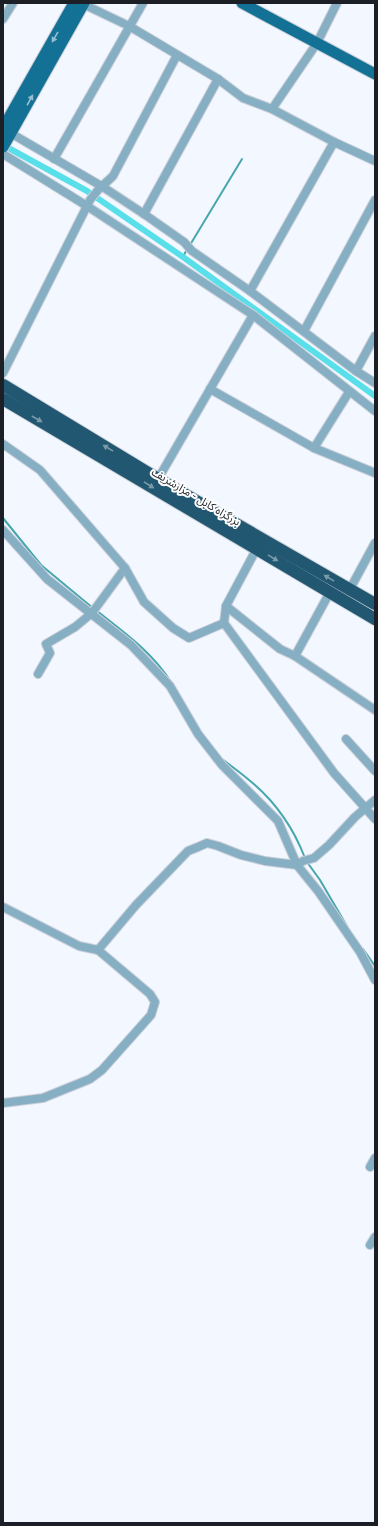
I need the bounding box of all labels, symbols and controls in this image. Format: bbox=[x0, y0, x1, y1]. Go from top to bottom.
one-way arrow bbox=[51, 31, 58, 43]
one-way arrow bbox=[26, 94, 33, 106]
one-way arrow bbox=[31, 415, 43, 422]
one-way arrow bbox=[102, 445, 114, 452]
street label: بزرگراه کابل - مزارشریف bbox=[149, 465, 243, 529]
one-way arrow bbox=[144, 481, 154, 489]
one-way arrow bbox=[267, 554, 279, 561]
one-way arrow bbox=[323, 575, 335, 582]

